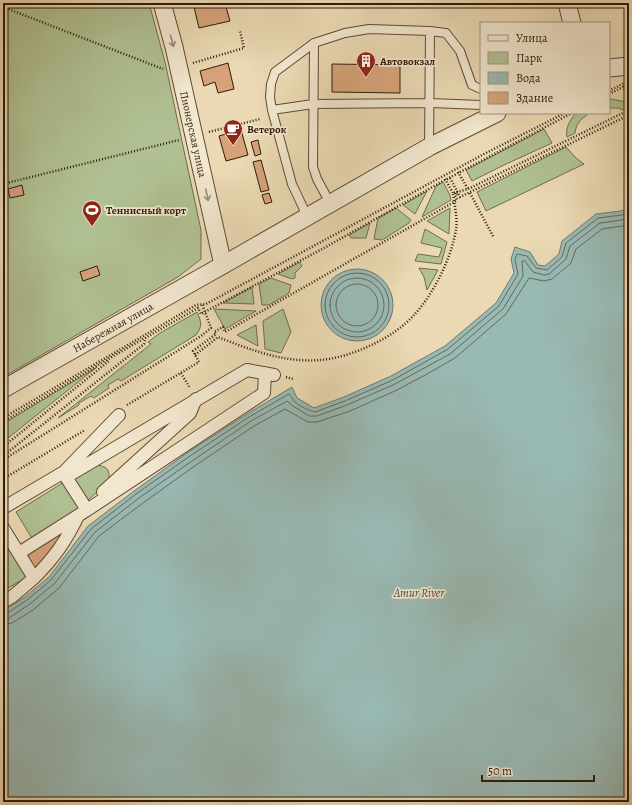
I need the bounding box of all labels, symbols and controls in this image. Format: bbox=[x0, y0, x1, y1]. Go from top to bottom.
legend bbox=[480, 22, 610, 114]
text: Улица bbox=[516, 30, 548, 46]
one-way arrow bbox=[169, 34, 176, 47]
building icon: Автовокзал bbox=[355, 50, 377, 78]
text: Парк bbox=[516, 50, 542, 66]
place label: Автовокзал bbox=[379, 54, 436, 69]
text: Вода bbox=[516, 70, 541, 86]
street label: Пионерская улица bbox=[177, 90, 211, 180]
text: Здание bbox=[516, 90, 553, 106]
cafe icon: Ветерок bbox=[222, 118, 244, 146]
place label: Ветерок bbox=[247, 122, 286, 137]
one-way arrow bbox=[203, 188, 211, 201]
sports icon: Теннисный корт bbox=[81, 199, 103, 227]
place label: Теннисный корт bbox=[106, 203, 186, 218]
street label: Набережная улица bbox=[70, 298, 156, 356]
water label: Amur River bbox=[393, 585, 445, 601]
scale bar bbox=[482, 757, 594, 783]
text: 50 m bbox=[488, 763, 512, 779]

